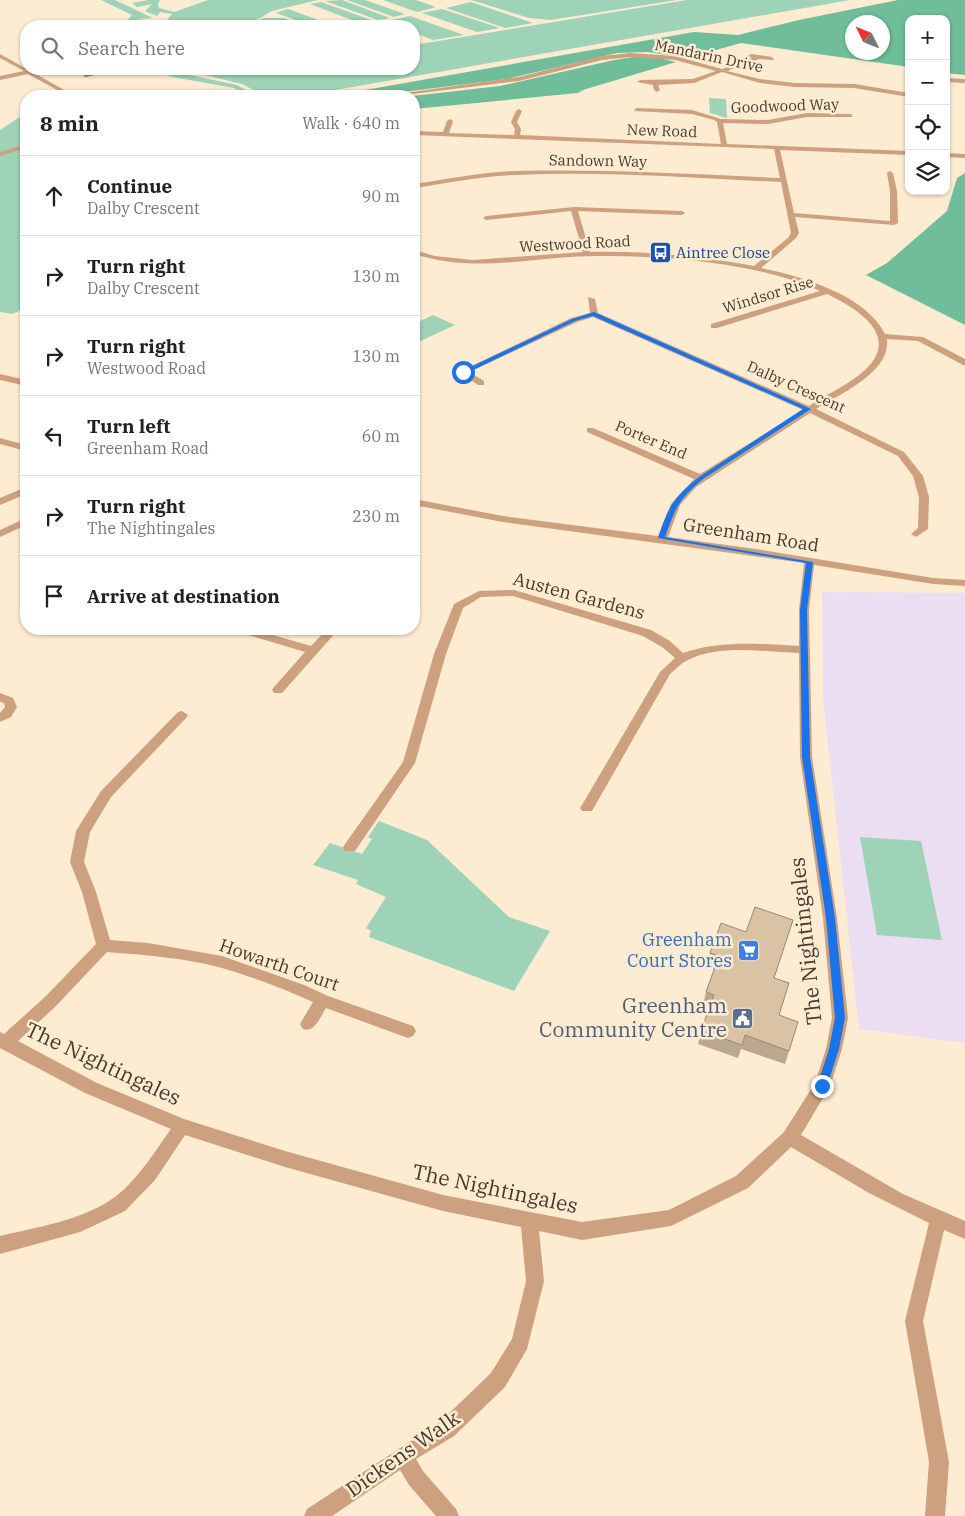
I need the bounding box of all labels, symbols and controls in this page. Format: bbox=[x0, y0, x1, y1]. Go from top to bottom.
north arrow bbox=[845, 15, 890, 60]
map controls bbox=[905, 15, 950, 195]
button: + bbox=[905, 15, 950, 60]
search box bbox=[20, 20, 420, 75]
icon: search bbox=[38, 34, 66, 62]
street label: Mandarin Drive bbox=[653, 35, 765, 76]
text: Search here bbox=[78, 36, 185, 60]
button: − bbox=[905, 60, 950, 105]
street label: Goodwood Way bbox=[731, 94, 839, 117]
button: locate bbox=[905, 105, 950, 150]
text: 8 min bbox=[40, 109, 99, 137]
text: Walk · 640 m bbox=[302, 113, 400, 133]
street label: New Road bbox=[626, 120, 698, 141]
street label: Sandown Way bbox=[549, 150, 647, 171]
button: layers bbox=[905, 150, 950, 195]
text: Continue bbox=[87, 174, 172, 198]
icon: ahead bbox=[40, 182, 68, 210]
text: 90 m bbox=[362, 186, 400, 206]
text: Dalby Crescent bbox=[87, 198, 200, 218]
street label: Westwood Road bbox=[519, 231, 631, 256]
bus stop icon: Aintree Close bbox=[648, 241, 672, 265]
place label: Aintree Close bbox=[676, 243, 770, 262]
text: Turn right bbox=[87, 254, 185, 278]
icon: right bbox=[40, 262, 68, 290]
text: 130 m bbox=[352, 266, 400, 286]
street label: Windsor Rise bbox=[720, 272, 815, 317]
text: Dalby Crescent bbox=[87, 278, 200, 298]
text: Turn right bbox=[87, 334, 185, 358]
icon: right bbox=[40, 342, 68, 370]
text: 130 m bbox=[352, 346, 400, 366]
street label: Dalby Crescent bbox=[744, 356, 848, 417]
text: Westwood Road bbox=[87, 358, 206, 378]
route start bbox=[452, 361, 475, 384]
text: Turn left bbox=[87, 414, 170, 438]
street label: Porter End bbox=[612, 416, 690, 463]
icon: left bbox=[40, 422, 68, 450]
text: 60 m bbox=[362, 426, 400, 446]
text: Greenham Road bbox=[87, 438, 209, 458]
text: Turn right bbox=[87, 494, 185, 518]
icon: right bbox=[40, 502, 68, 530]
text: 230 m bbox=[352, 506, 400, 526]
street label: Greenham Road bbox=[682, 512, 821, 557]
text: The Nightingales bbox=[87, 518, 215, 538]
street label: Austen Gardens bbox=[511, 567, 647, 624]
icon: arrive bbox=[40, 582, 68, 610]
text: Arrive at destination bbox=[87, 584, 280, 608]
street label: The Nightingales bbox=[782, 856, 828, 1026]
place label: Greenham Court Stores bbox=[627, 928, 732, 972]
street label: Howarth Court bbox=[216, 933, 342, 996]
supermarket icon: Greenham Court Stores bbox=[736, 938, 760, 962]
place label: Greenham Community Centre bbox=[539, 991, 727, 1043]
public building icon: Greenham Community Centre bbox=[731, 1006, 755, 1030]
street label: The Nightingales bbox=[21, 1015, 186, 1111]
route end bbox=[811, 1075, 834, 1098]
street label: The Nightingales bbox=[410, 1157, 581, 1219]
street label: Dickens Walk bbox=[340, 1403, 466, 1503]

